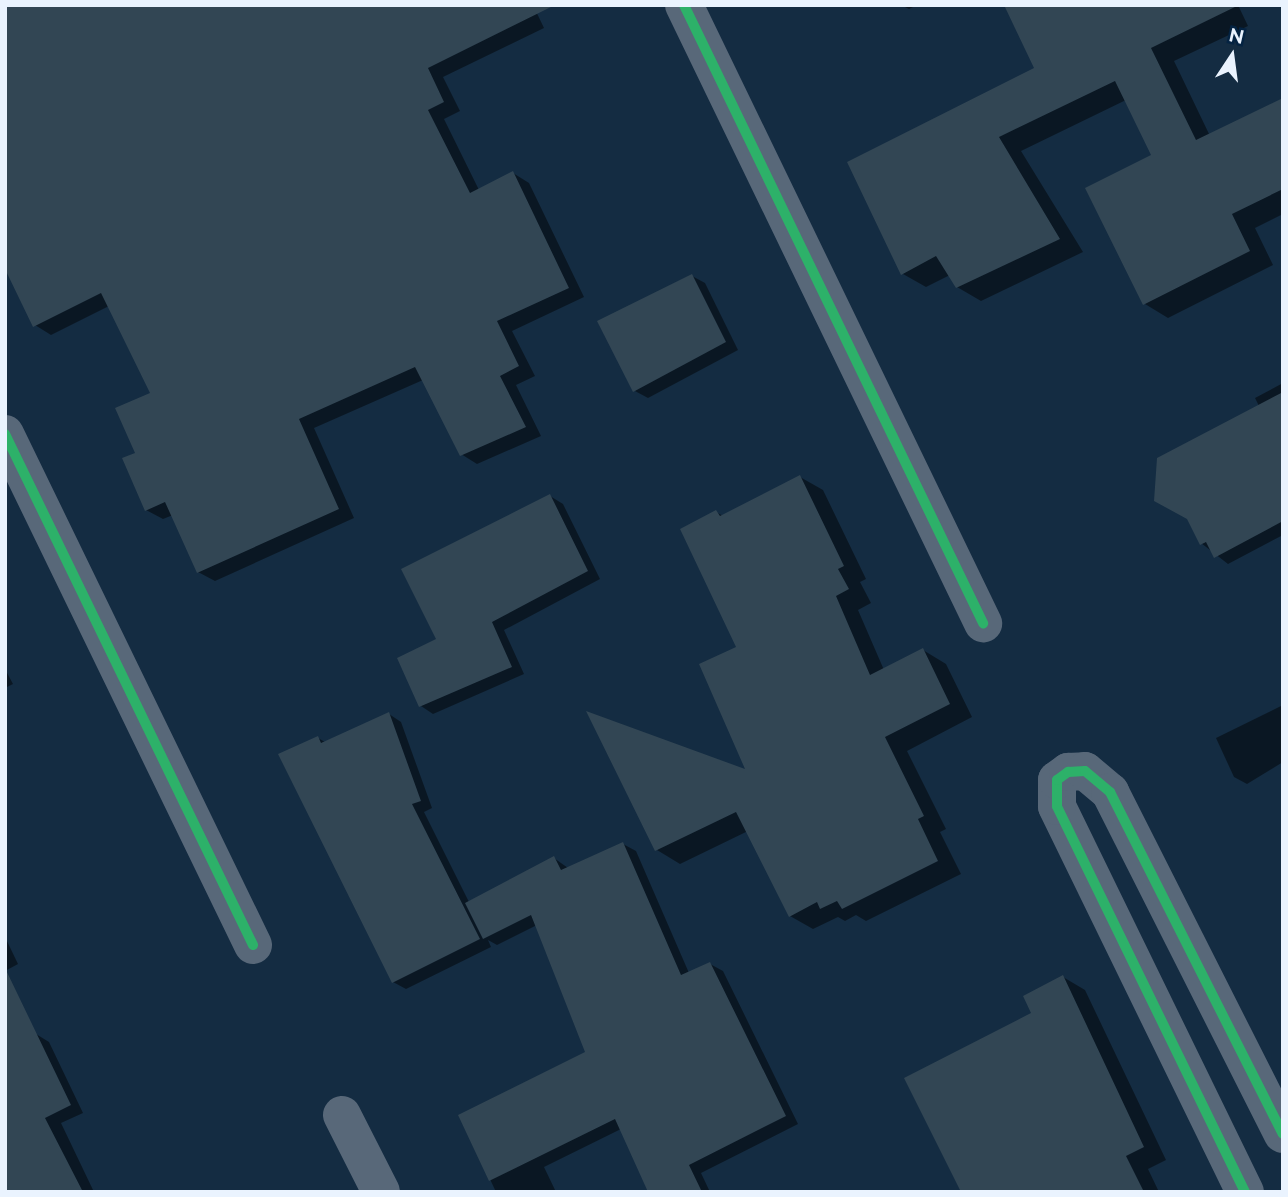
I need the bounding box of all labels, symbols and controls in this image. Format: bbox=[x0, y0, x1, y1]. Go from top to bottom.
north arrow bbox=[1197, 21, 1267, 91]
text: N bbox=[1227, 23, 1246, 48]

